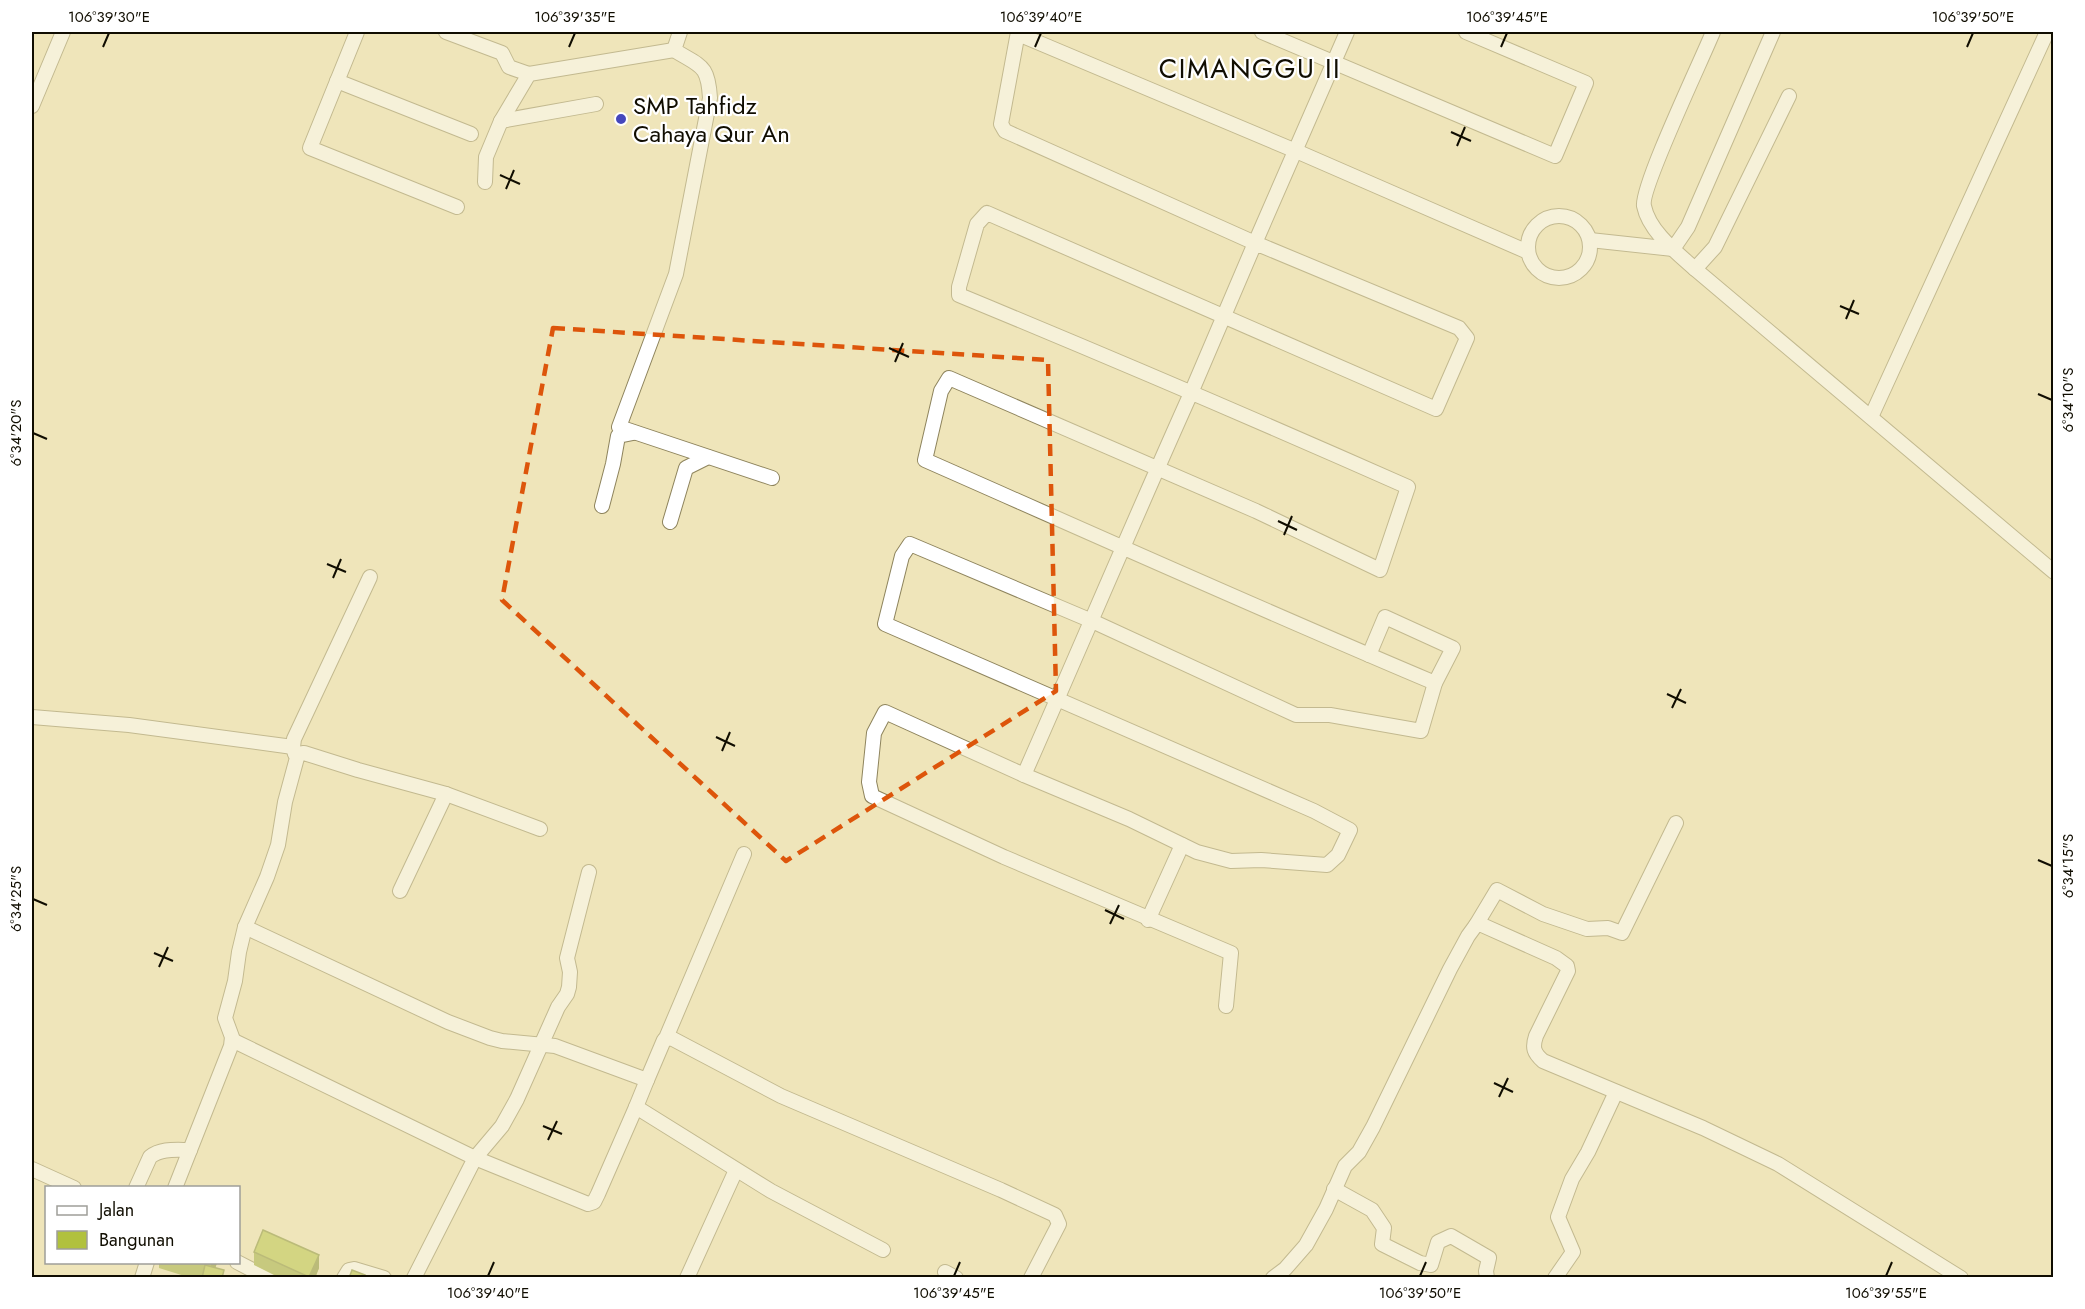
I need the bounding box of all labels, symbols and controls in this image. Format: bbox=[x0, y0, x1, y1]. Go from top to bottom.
text: 106°39'30"E bbox=[68, 6, 150, 28]
text: 106°39'35"E bbox=[534, 6, 616, 28]
text: 106°39'40"E bbox=[1000, 6, 1082, 28]
text: 106°39'45"E bbox=[1466, 6, 1548, 28]
text: 106°39'50"E bbox=[1932, 6, 2014, 28]
district label: CIMANGGU II bbox=[1159, 49, 1341, 88]
place label: SMP Tahfidz Cahaya Qur An bbox=[633, 88, 790, 151]
marker: SMP Tahfidz Cahaya Qur An bbox=[614, 112, 628, 126]
text: 6°34'10"S bbox=[2057, 368, 2079, 432]
text: 6°34'20"S bbox=[5, 400, 27, 466]
text: 6°34'15"S bbox=[2057, 834, 2079, 898]
text: 6°34'25"S bbox=[5, 866, 27, 932]
legend bbox=[45, 1186, 240, 1264]
text: Jalan bbox=[97, 1197, 134, 1223]
text: Bangunan bbox=[99, 1227, 174, 1253]
text: 106°39'40"E bbox=[447, 1282, 529, 1304]
text: 106°39'45"E bbox=[913, 1282, 995, 1304]
text: 106°39'50"E bbox=[1379, 1282, 1461, 1304]
text: 106°39'55"E bbox=[1845, 1282, 1927, 1304]

